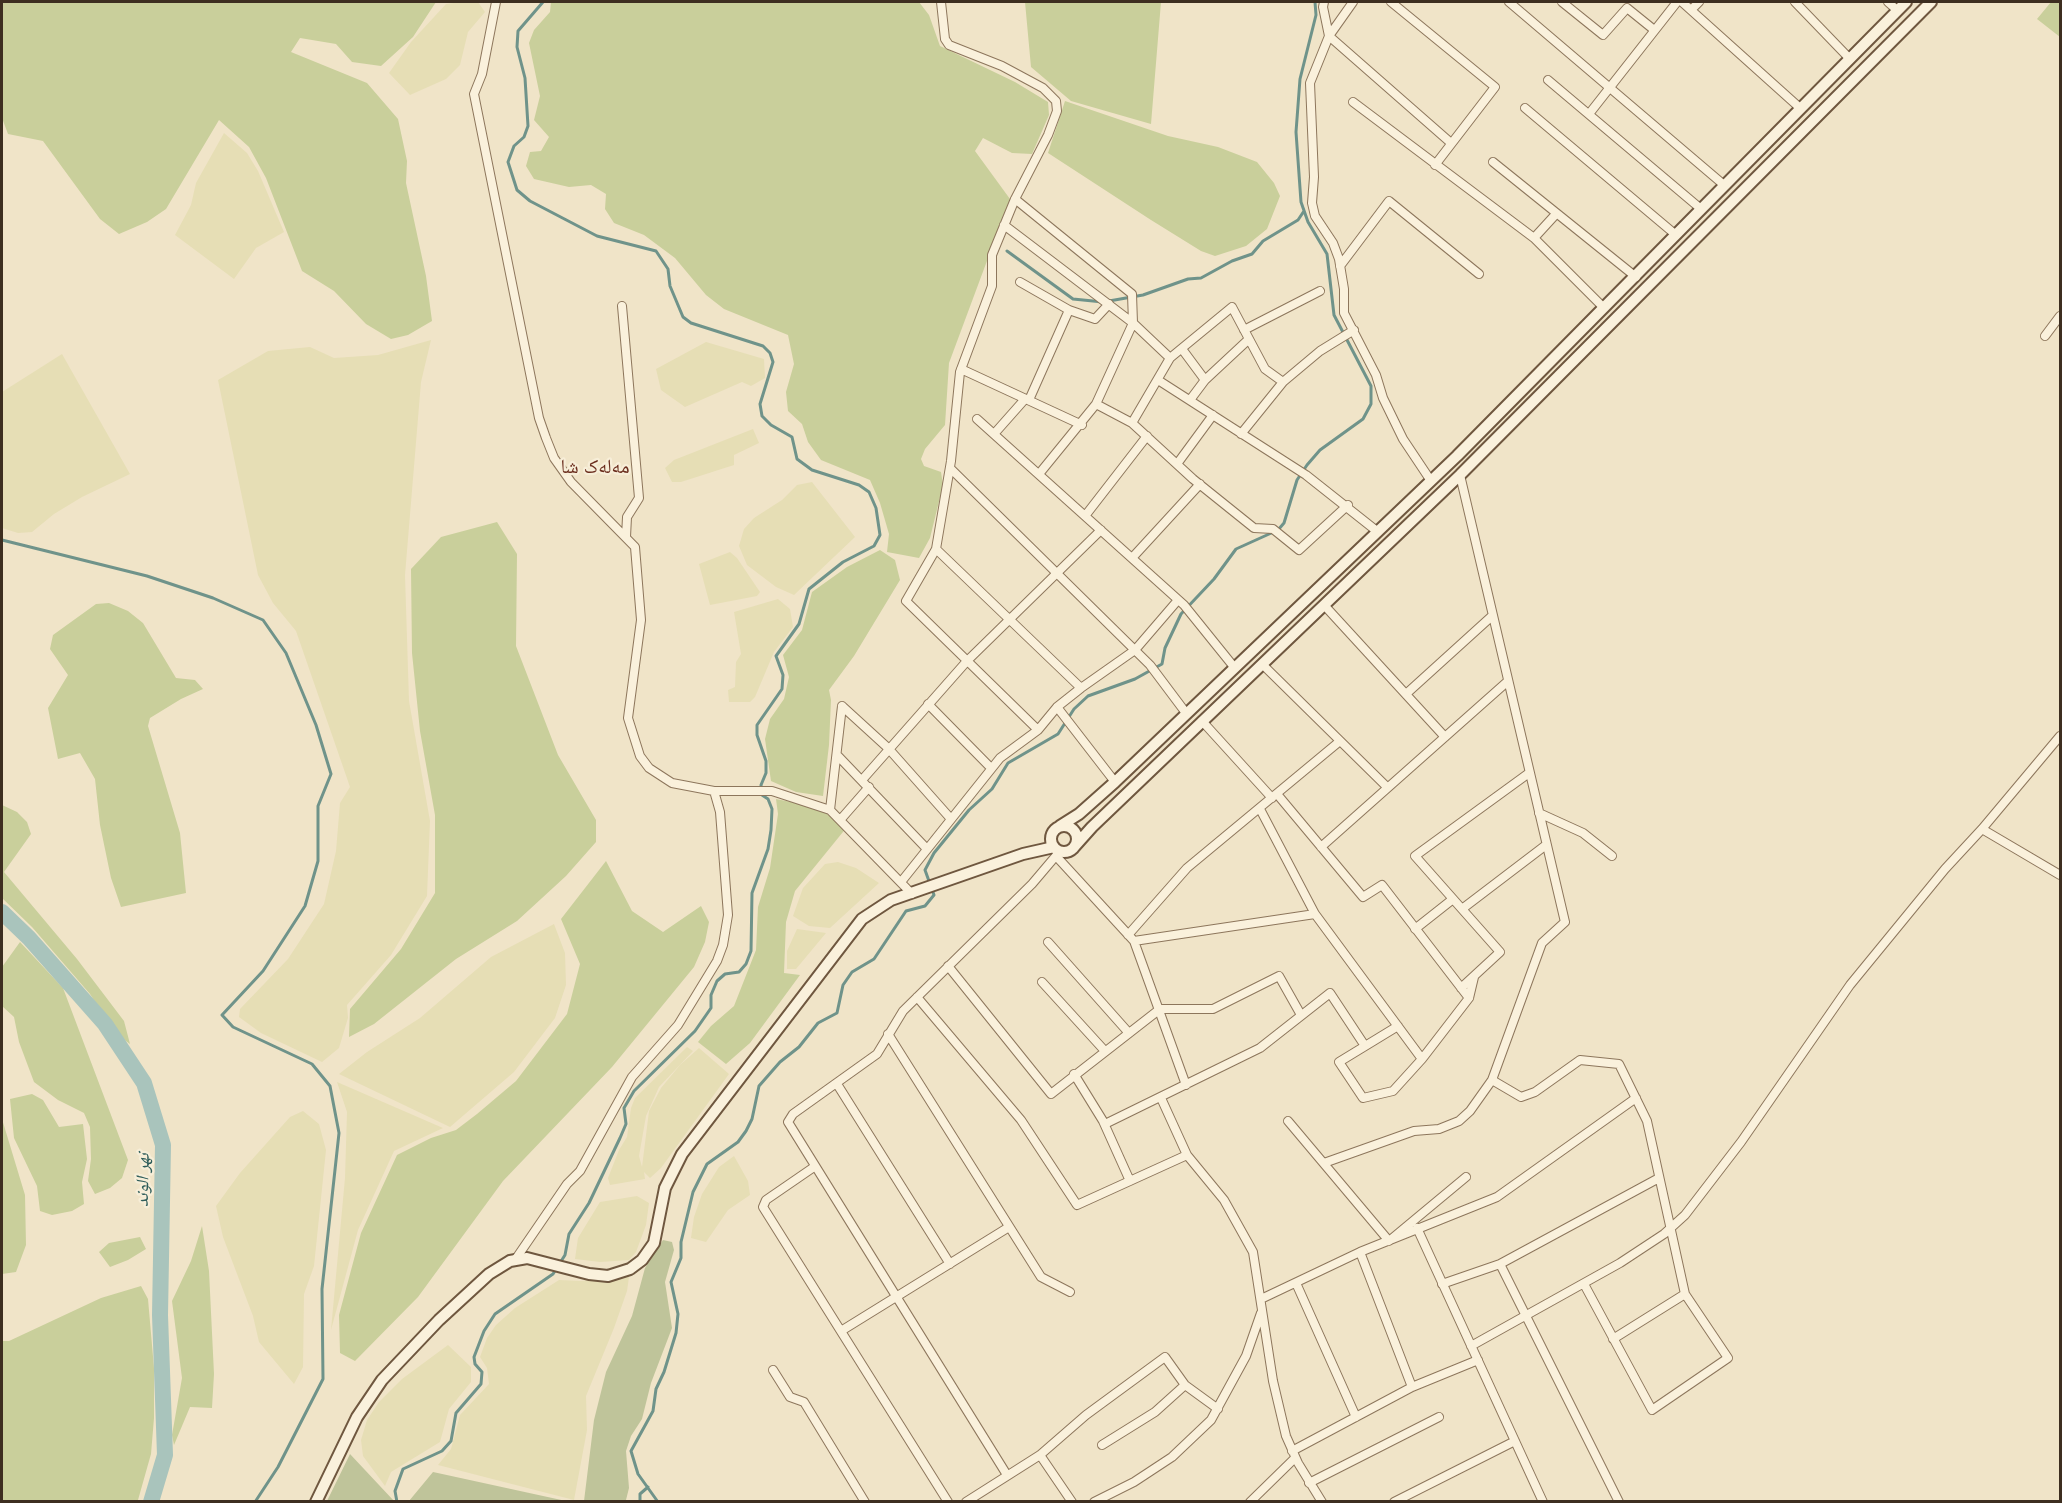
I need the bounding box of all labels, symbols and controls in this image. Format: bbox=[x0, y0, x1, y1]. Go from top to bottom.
district label: مەلەک شا bbox=[560, 455, 630, 479]
water label: نهر الوند bbox=[132, 1153, 154, 1207]

